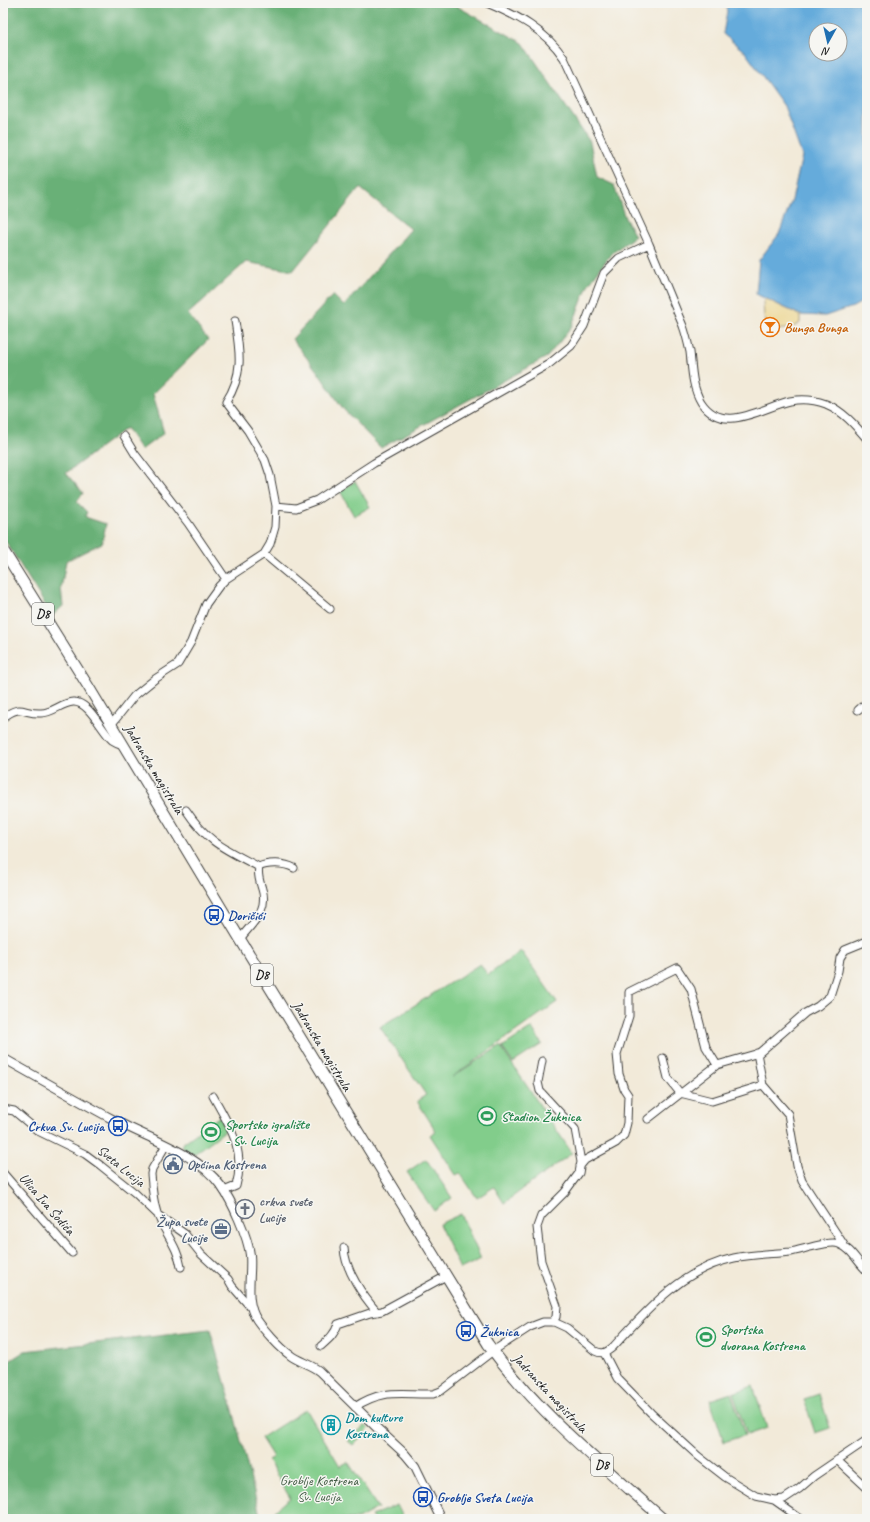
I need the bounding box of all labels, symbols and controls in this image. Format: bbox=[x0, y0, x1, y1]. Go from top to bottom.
north arrow bbox=[808, 22, 848, 62]
text: N bbox=[820, 44, 831, 59]
bar icon: Bunga Bunga bbox=[759, 316, 781, 338]
place label: Bunga Bunga bbox=[784, 319, 849, 336]
road number: D8 bbox=[32, 603, 54, 625]
street label: Jadranska magistrala bbox=[120, 720, 188, 818]
bus stop icon: Doričići bbox=[203, 904, 225, 926]
place label: Doričići bbox=[228, 907, 267, 924]
road number: D8 bbox=[251, 964, 273, 986]
street label: Jadranska magistrala bbox=[288, 997, 356, 1095]
sports icon: Stadion Žuknica bbox=[476, 1105, 498, 1127]
place label: Stadion Žuknica bbox=[501, 1108, 582, 1125]
bus stop icon: Crkva Sv. Lucija bbox=[107, 1115, 129, 1137]
place label: Sportsko igralište - Sv. Lucija bbox=[225, 1116, 310, 1149]
place label: Crkva Sv. Lucija bbox=[28, 1118, 105, 1135]
sports icon: Sportsko igralište - Sv. Lucija bbox=[200, 1121, 222, 1143]
street label: Sveta Lucija bbox=[94, 1142, 149, 1191]
public building icon: Općina Kostrena bbox=[162, 1153, 184, 1175]
place label: Općina Kostrena bbox=[187, 1156, 267, 1173]
street label: Ulica Iva Šodića bbox=[16, 1170, 79, 1239]
place label: crkva svete Lucije bbox=[259, 1193, 313, 1226]
church icon: crkva svete Lucije bbox=[234, 1198, 256, 1220]
place label: Župa svete Lucije bbox=[157, 1213, 208, 1246]
office icon: Župa svete Lucije bbox=[210, 1218, 232, 1240]
bus stop icon: Žuknica bbox=[455, 1320, 477, 1342]
place label: Sportska dvorana Kostrena bbox=[720, 1321, 806, 1354]
place label: Žuknica bbox=[480, 1323, 519, 1340]
sports icon: Sportska dvorana Kostrena bbox=[695, 1326, 717, 1348]
street label: Jadranska magistrala bbox=[508, 1349, 592, 1437]
place label: Dom kulture Kostrena bbox=[345, 1409, 404, 1442]
building icon: Dom kulture Kostrena bbox=[320, 1414, 342, 1436]
road number: D8 bbox=[591, 1454, 613, 1476]
park label: Groblje Kostrena Sv. Lucija bbox=[280, 1472, 360, 1505]
bus stop icon: Groblje Sveta Lucija bbox=[412, 1486, 434, 1508]
place label: Groblje Sveta Lucija bbox=[437, 1489, 534, 1506]

